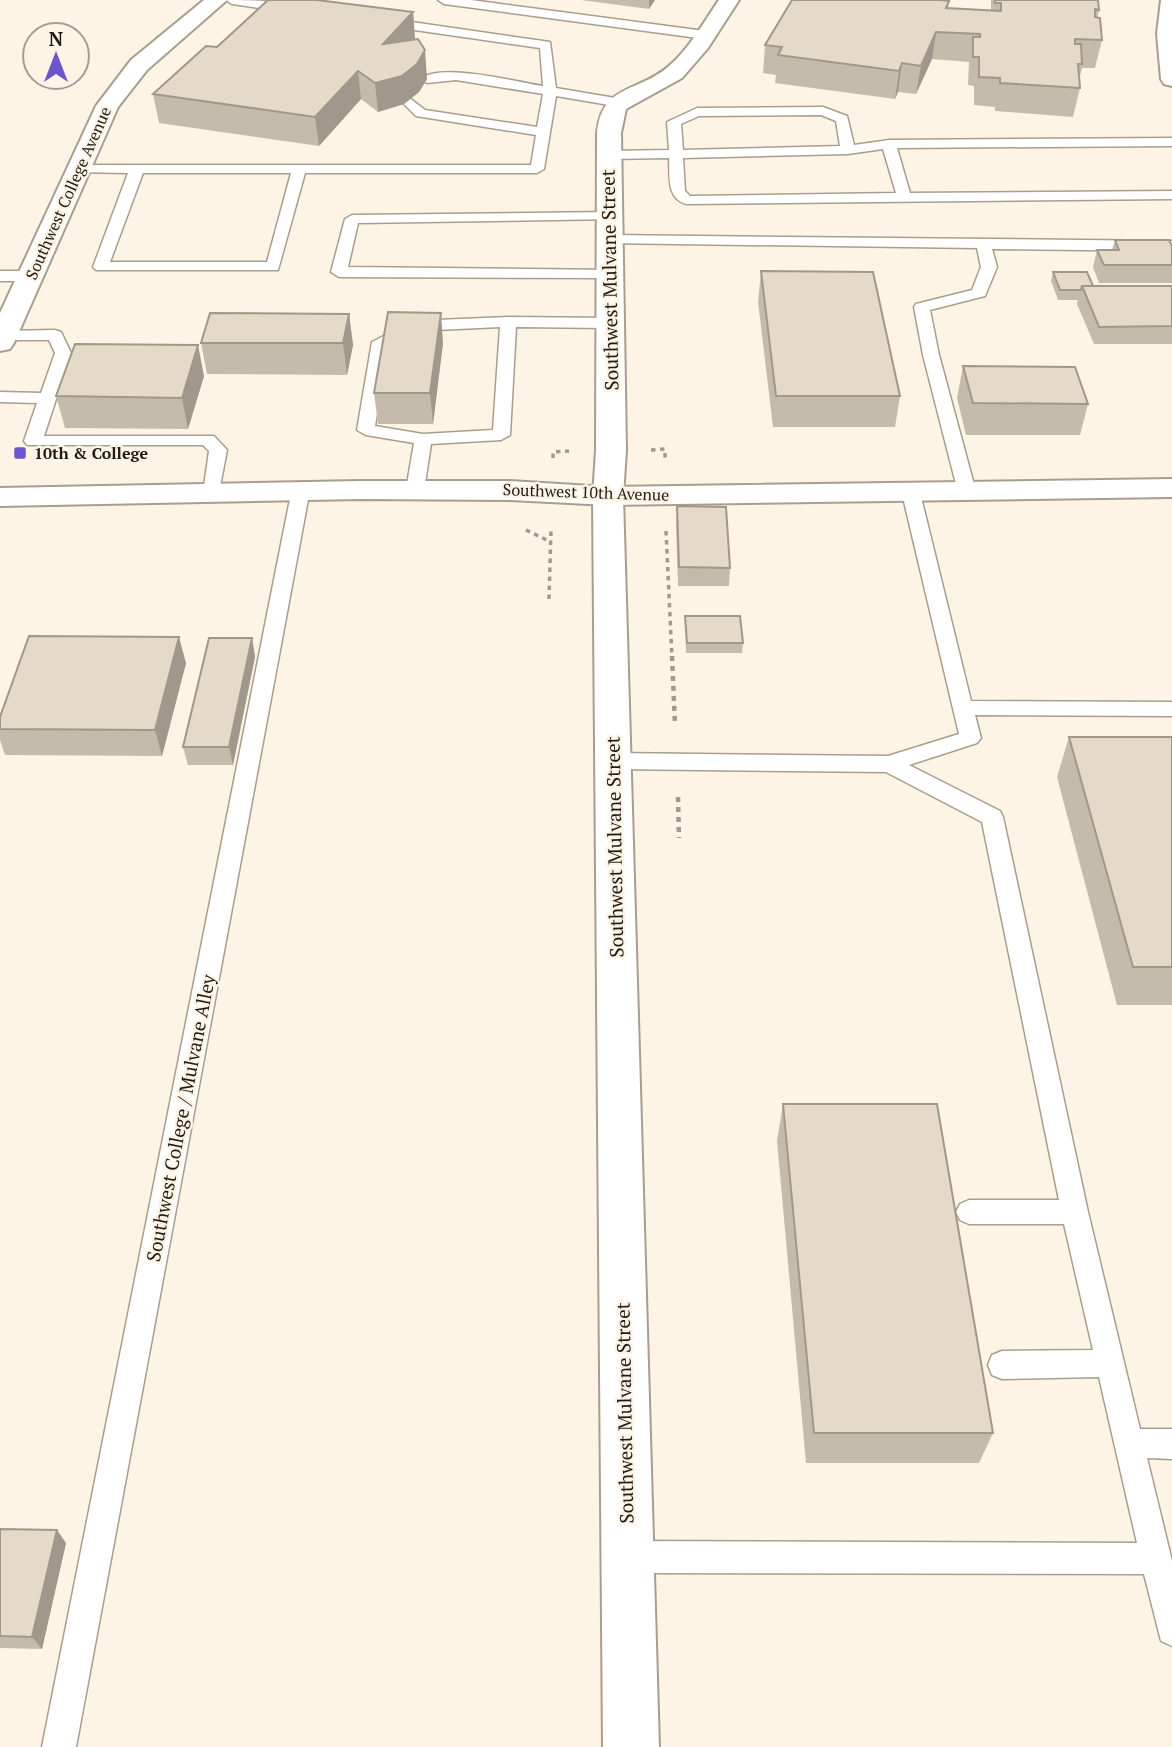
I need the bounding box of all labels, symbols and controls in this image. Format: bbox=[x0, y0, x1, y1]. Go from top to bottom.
north arrow bbox=[21, 21, 91, 91]
text: N bbox=[49, 26, 64, 51]
street label: Southwest College Avenue bbox=[20, 103, 116, 283]
street label: Southwest Mulvane Street bbox=[595, 169, 623, 391]
place label: 10th & College bbox=[34, 442, 149, 464]
marker: 10th & College bbox=[12, 445, 28, 461]
street label: Southwest 10th Avenue bbox=[502, 478, 670, 506]
street label: Southwest Mulvane Street bbox=[600, 736, 628, 958]
street label: Southwest College / Mulvane Alley bbox=[140, 972, 220, 1264]
street label: Southwest Mulvane Street bbox=[610, 1302, 638, 1524]

